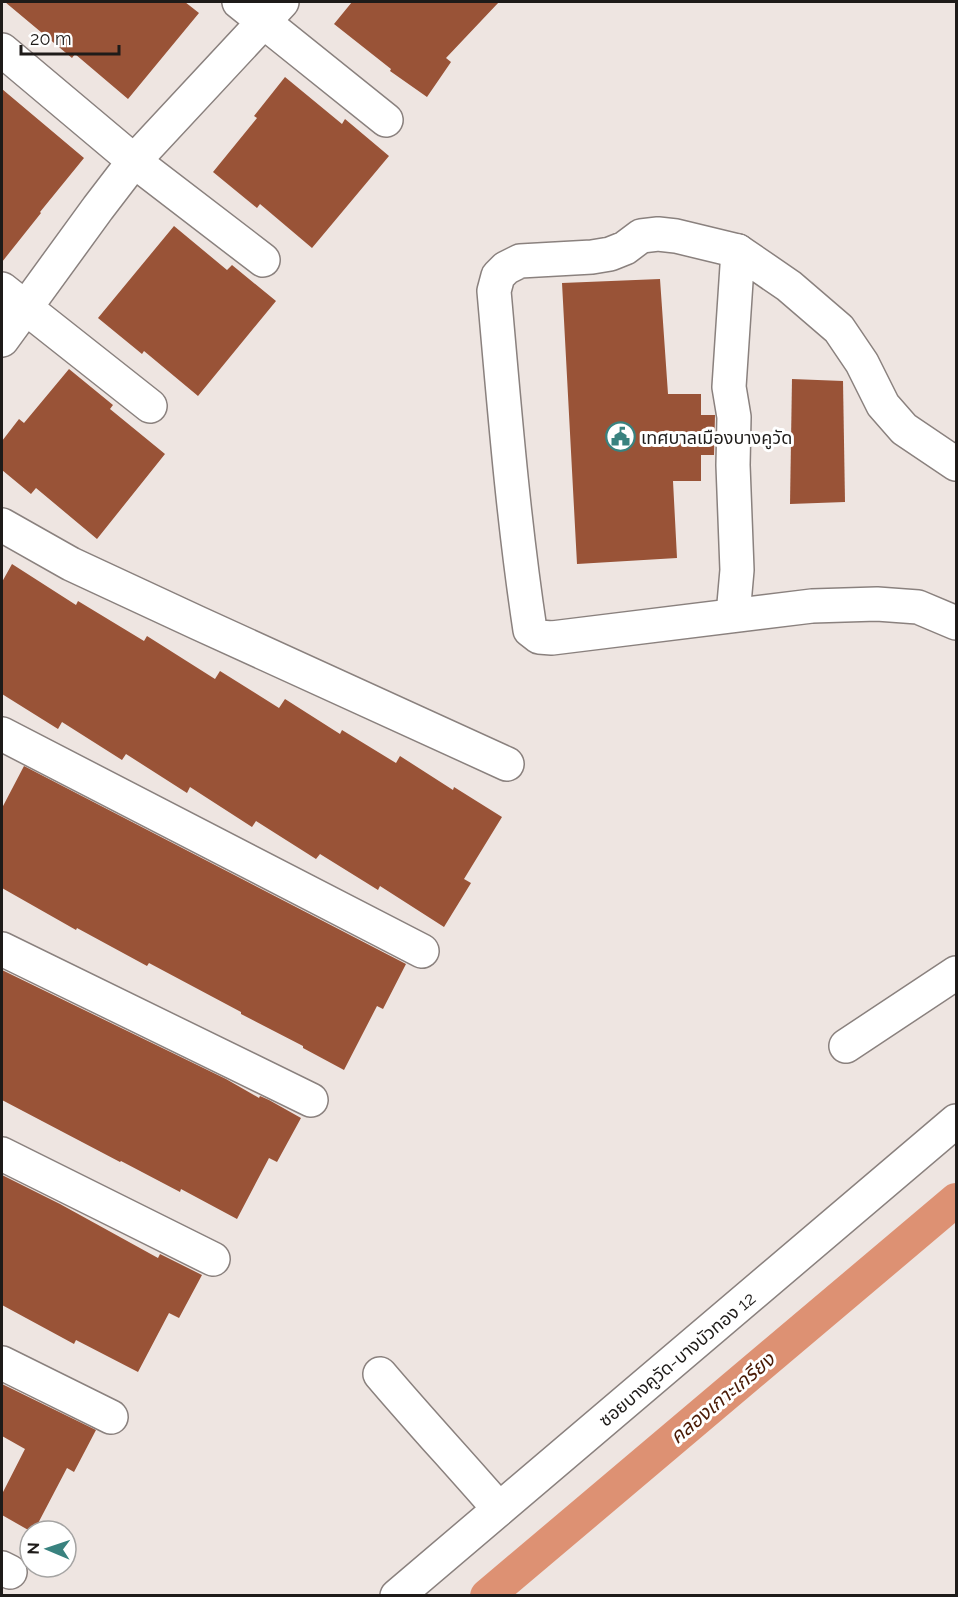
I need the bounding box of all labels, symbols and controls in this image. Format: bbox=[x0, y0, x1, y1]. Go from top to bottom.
scale bar bbox=[21, 18, 118, 56]
text: 20 m bbox=[30, 28, 72, 49]
public building icon: เทศบาลเมืองบางคูวัด bbox=[604, 421, 636, 453]
place label: เทศบาลเมืองบางคูวัด bbox=[641, 427, 792, 450]
street label: ซอยบางคูวัด-บางบัวทอง 12 bbox=[595, 1287, 761, 1432]
water label: คลองเกาะเกรียง bbox=[665, 1347, 780, 1449]
north arrow bbox=[18, 1519, 78, 1579]
text: N bbox=[24, 1542, 43, 1555]

